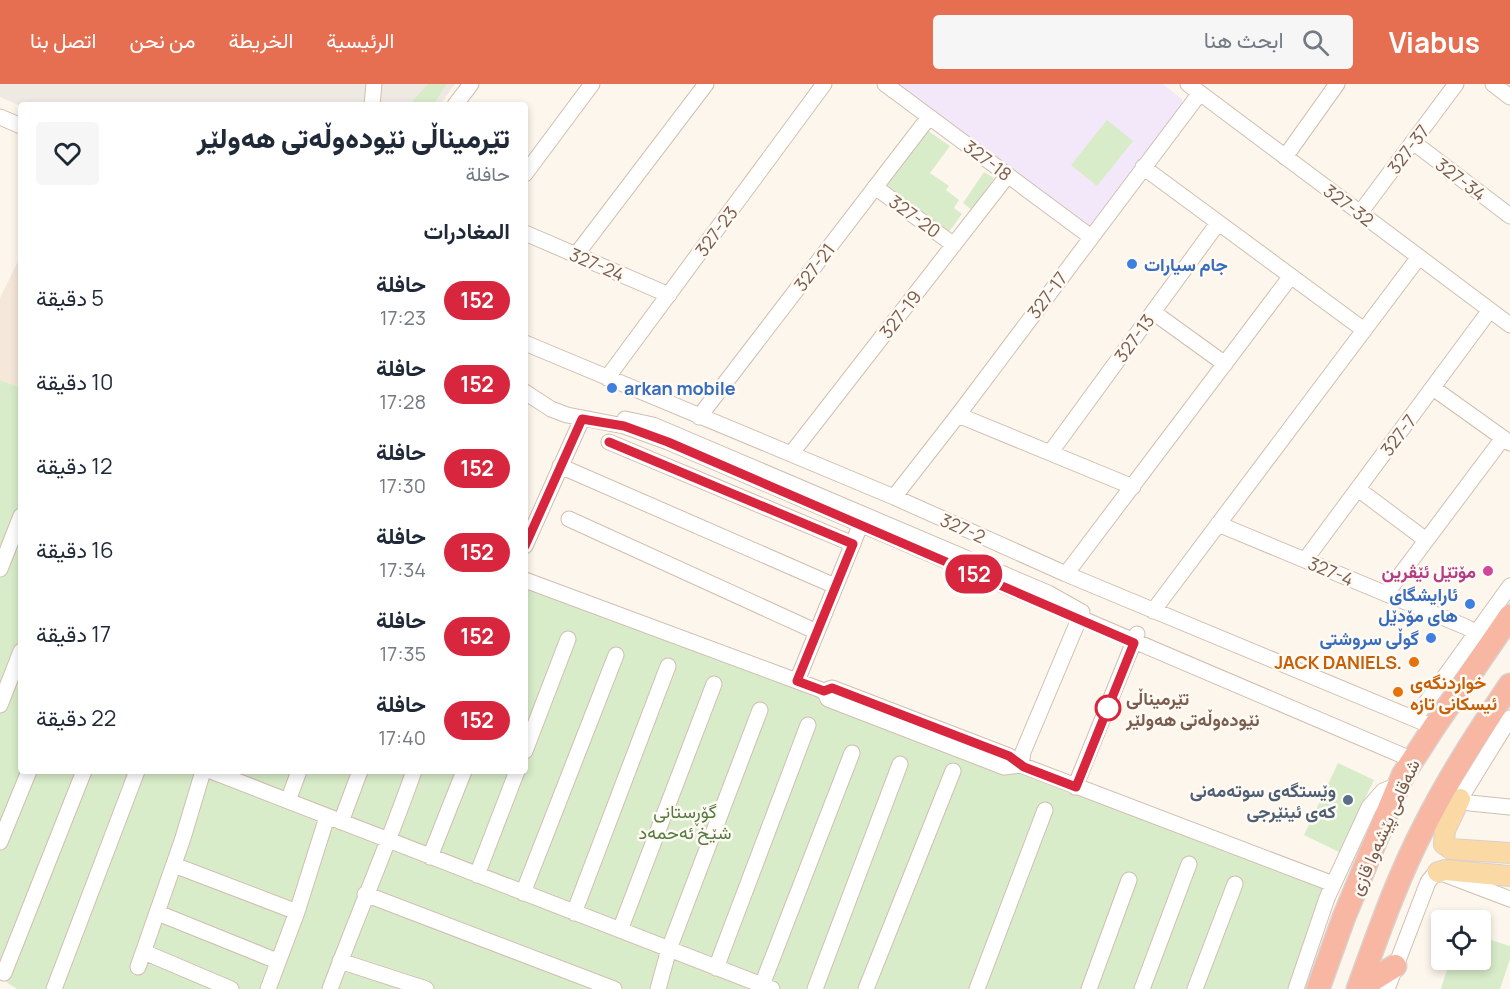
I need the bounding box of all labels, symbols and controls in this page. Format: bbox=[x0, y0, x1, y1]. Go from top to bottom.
search box bbox=[933, 15, 1353, 69]
text: Viabus bbox=[1389, 23, 1480, 61]
text: ابحث هنا bbox=[1204, 25, 1284, 55]
text: اتصل بنا bbox=[30, 26, 96, 54]
text: من نحن bbox=[129, 26, 195, 54]
text: الخريطة bbox=[228, 26, 293, 54]
text: الرئيسية bbox=[326, 26, 394, 54]
icon: search bbox=[1299, 26, 1332, 59]
text: تێرمیناڵی نێودەوڵەتی هەولێر bbox=[197, 118, 510, 156]
street label: 327-37 bbox=[1382, 119, 1434, 179]
button: heart bbox=[36, 122, 99, 185]
street label: 327-18 bbox=[959, 134, 1017, 186]
street label: 327-34 bbox=[1431, 152, 1491, 206]
text: حافلة bbox=[465, 160, 510, 187]
street label: 327-32 bbox=[1319, 178, 1379, 232]
street label: 327-20 bbox=[884, 189, 946, 243]
street label: 327-23 bbox=[689, 201, 743, 261]
text: المغادرات bbox=[424, 216, 510, 246]
street label: 327-21 bbox=[788, 238, 840, 296]
street label: 327-24 bbox=[566, 242, 628, 286]
place label: جام سيارات bbox=[1144, 252, 1228, 277]
marker: جام سيارات bbox=[1125, 257, 1139, 271]
street label: 327-17 bbox=[1022, 267, 1072, 323]
text: حافلة bbox=[376, 269, 426, 299]
text: 5 دقيقة bbox=[36, 283, 104, 313]
street label: 327-19 bbox=[874, 285, 926, 343]
text: 152 bbox=[460, 286, 494, 314]
text: 17:23 bbox=[380, 304, 426, 331]
street label: 327-13 bbox=[1108, 309, 1160, 367]
text: حافلة bbox=[376, 353, 426, 383]
text: 10 دقيقة bbox=[36, 367, 113, 397]
text: 152 bbox=[460, 370, 494, 398]
place label: arkan mobile bbox=[624, 376, 736, 400]
marker: arkan mobile bbox=[605, 381, 619, 395]
text: 17:28 bbox=[379, 388, 426, 415]
street label: 327-7 bbox=[1375, 409, 1421, 461]
text: حافلة bbox=[376, 437, 426, 467]
text: 12 دقيقة bbox=[36, 451, 112, 481]
text: 152 bbox=[460, 454, 494, 482]
text: 17:30 bbox=[379, 472, 426, 499]
street label: 327-2 bbox=[937, 507, 989, 549]
text: حافلة bbox=[376, 521, 426, 551]
text: 16 دقيقة bbox=[36, 535, 114, 565]
text: 152 bbox=[460, 538, 494, 566]
street label: 327-4 bbox=[1304, 551, 1358, 591]
line badge: 152 bbox=[940, 554, 1008, 594]
text: 17:34 bbox=[379, 556, 426, 583]
place label: مۆتێل ئێڤرین bbox=[1382, 559, 1476, 583]
text: 152 bbox=[957, 560, 991, 588]
marker: مۆتێل ئێڤرین bbox=[1481, 564, 1495, 578]
place label: ئارایشگای های مۆدێل bbox=[1378, 582, 1458, 627]
marker: ئارایشگای های مۆدێل bbox=[1463, 597, 1477, 611]
text: حافلة bbox=[376, 605, 426, 635]
text: 17 دقيقة bbox=[36, 619, 111, 649]
text: 152 bbox=[460, 622, 494, 650]
place label: گوڵی سروشتی bbox=[1320, 626, 1419, 650]
marker: گوڵی سروشتی bbox=[1424, 631, 1438, 645]
text: 17:35 bbox=[380, 640, 426, 667]
place label: JACK DANIELS. bbox=[1274, 650, 1402, 674]
marker: JACK DANIELS. bbox=[1407, 655, 1421, 669]
place label: خواردنگەی ئیسکانی تازە bbox=[1410, 670, 1497, 715]
marker: خواردنگەی ئیسکانی تازە bbox=[1391, 685, 1405, 699]
place label: تێرمیناڵی نێودەوڵەتی هەولێر bbox=[1125, 686, 1260, 731]
text: حافلة bbox=[376, 689, 426, 719]
marker: تێرمیناڵی نێودەوڵەتی هەولێر bbox=[1095, 695, 1121, 721]
text: 22 دقيقة bbox=[36, 703, 116, 733]
text: 152 bbox=[460, 706, 494, 734]
text: 17:40 bbox=[378, 724, 426, 751]
street label: شەقامی پێشەوا قازی bbox=[1343, 755, 1426, 899]
place label: وێستگەی سوتەمەنی کەی ئینێرجی bbox=[1190, 778, 1336, 823]
marker: وێستگەی سوتەمەنی کەی ئینێرجی bbox=[1341, 793, 1355, 807]
park label: گۆڕستانی شێخ ئەحمەد bbox=[639, 799, 731, 845]
map controls bbox=[1431, 910, 1491, 970]
button: locate bbox=[1431, 910, 1491, 970]

